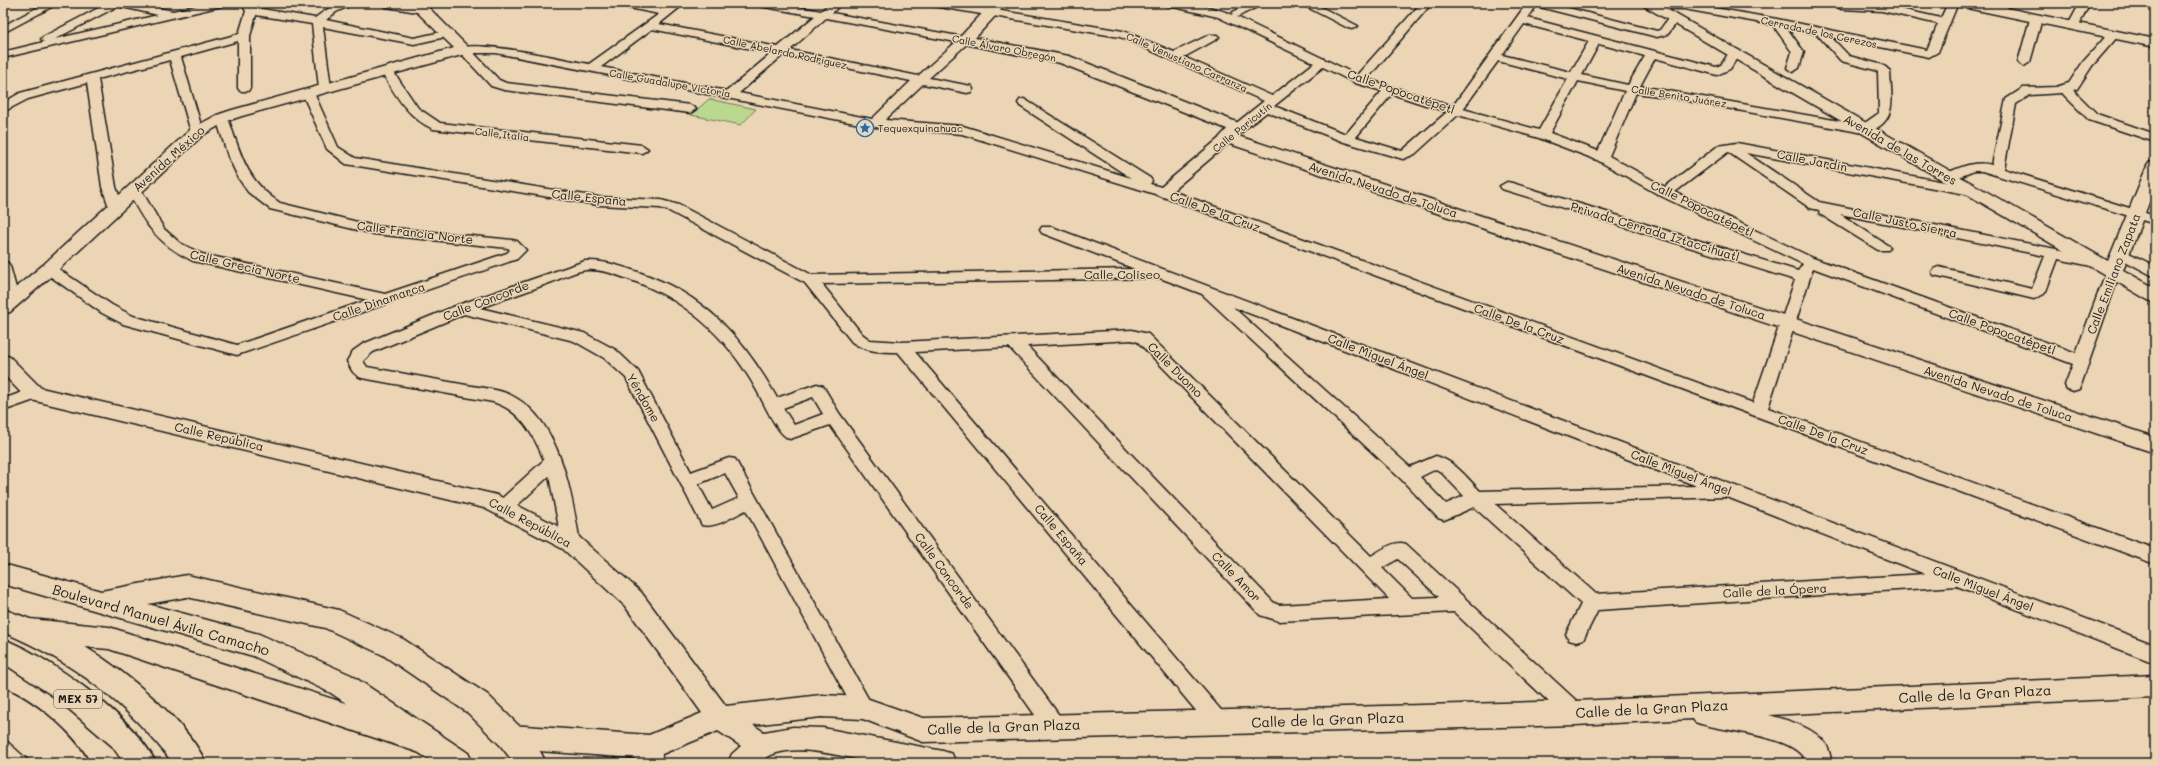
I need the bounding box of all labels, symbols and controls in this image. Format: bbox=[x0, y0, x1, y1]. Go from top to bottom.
street label: Cerrada de los Cerezos bbox=[1760, 13, 1879, 51]
street label: Calle Venustiano Carranza bbox=[1124, 29, 1250, 95]
street label: Calle Álvaro Obregón bbox=[951, 31, 1057, 65]
street label: Calle Abelardo Rodríguez bbox=[722, 32, 849, 72]
street label: Calle Guadalupe Victoria bbox=[608, 65, 732, 101]
street label: Calle Popocatépetl bbox=[1345, 65, 1457, 117]
street label: Calle Benito Juárez bbox=[1630, 82, 1728, 111]
street label: Calle Paricutín bbox=[1209, 99, 1275, 155]
street label: Avenida de las Torres bbox=[1841, 110, 1960, 188]
place icon: Tequexquinahuac bbox=[855, 118, 875, 138]
place label: Tequexquinahuac bbox=[878, 121, 963, 135]
street label: Avenida México bbox=[129, 122, 208, 195]
street label: Calle Italia bbox=[474, 124, 530, 144]
street label: Calle Jardín bbox=[1776, 145, 1849, 175]
street label: Avenida Nevado de Toluca bbox=[1307, 157, 1460, 221]
street label: Calle Popocatépetl bbox=[1648, 176, 1757, 240]
street label: Calle España bbox=[551, 185, 627, 209]
street label: Calle De la Cruz bbox=[1168, 187, 1263, 235]
street label: Privada Cerrada Iztaccíhuatl bbox=[1569, 198, 1742, 264]
street label: Calle Justo Sierra bbox=[1852, 203, 1959, 241]
street label: Calle Emiliano Zapata bbox=[2083, 211, 2144, 336]
street label: Calle Francia Norte bbox=[356, 217, 474, 247]
street label: Calle Grecia Norte bbox=[189, 246, 302, 286]
street label: Avenida Nevado de Toluca bbox=[1615, 259, 1768, 323]
street label: Calle Coliseo bbox=[1084, 266, 1160, 282]
street label: Calle Concorde bbox=[440, 276, 531, 324]
street label: Calle Dinamarca bbox=[330, 278, 427, 324]
street label: Calle De la Cruz bbox=[1472, 299, 1567, 347]
street label: Calle Popocatépetl bbox=[1947, 304, 2058, 358]
street label: Calle Miguel Ángel bbox=[1326, 329, 1431, 383]
street label: Calle Duomo bbox=[1145, 338, 1207, 400]
street label: Avenida Nevado de Toluca bbox=[1922, 361, 2075, 425]
street label: Yéndome bbox=[624, 370, 664, 425]
street label: Calle De la Cruz bbox=[1776, 410, 1871, 458]
street label: Calle República bbox=[173, 418, 266, 454]
street label: Calle Miguel Ángel bbox=[1629, 445, 1734, 499]
street label: Calle República bbox=[486, 494, 575, 551]
street label: Calle España bbox=[1032, 500, 1092, 568]
street label: Calle Concorde bbox=[912, 529, 978, 612]
street label: Calle Amor bbox=[1209, 548, 1265, 605]
street label: Calle Miguel Ángel bbox=[1931, 561, 2036, 615]
street label: Boulevard Manuel Ávila Camacho bbox=[50, 579, 272, 660]
street label: Calle de la Ópera bbox=[1722, 579, 1827, 601]
street label: Calle de la Gran Plaza bbox=[1898, 680, 2052, 707]
road number: MEX 57 bbox=[54, 690, 102, 708]
street label: Calle de la Gran Plaza bbox=[1575, 695, 1729, 722]
street label: Calle de la Gran Plaza bbox=[1251, 707, 1405, 732]
street label: Calle de la Gran Plaza bbox=[927, 714, 1081, 739]

